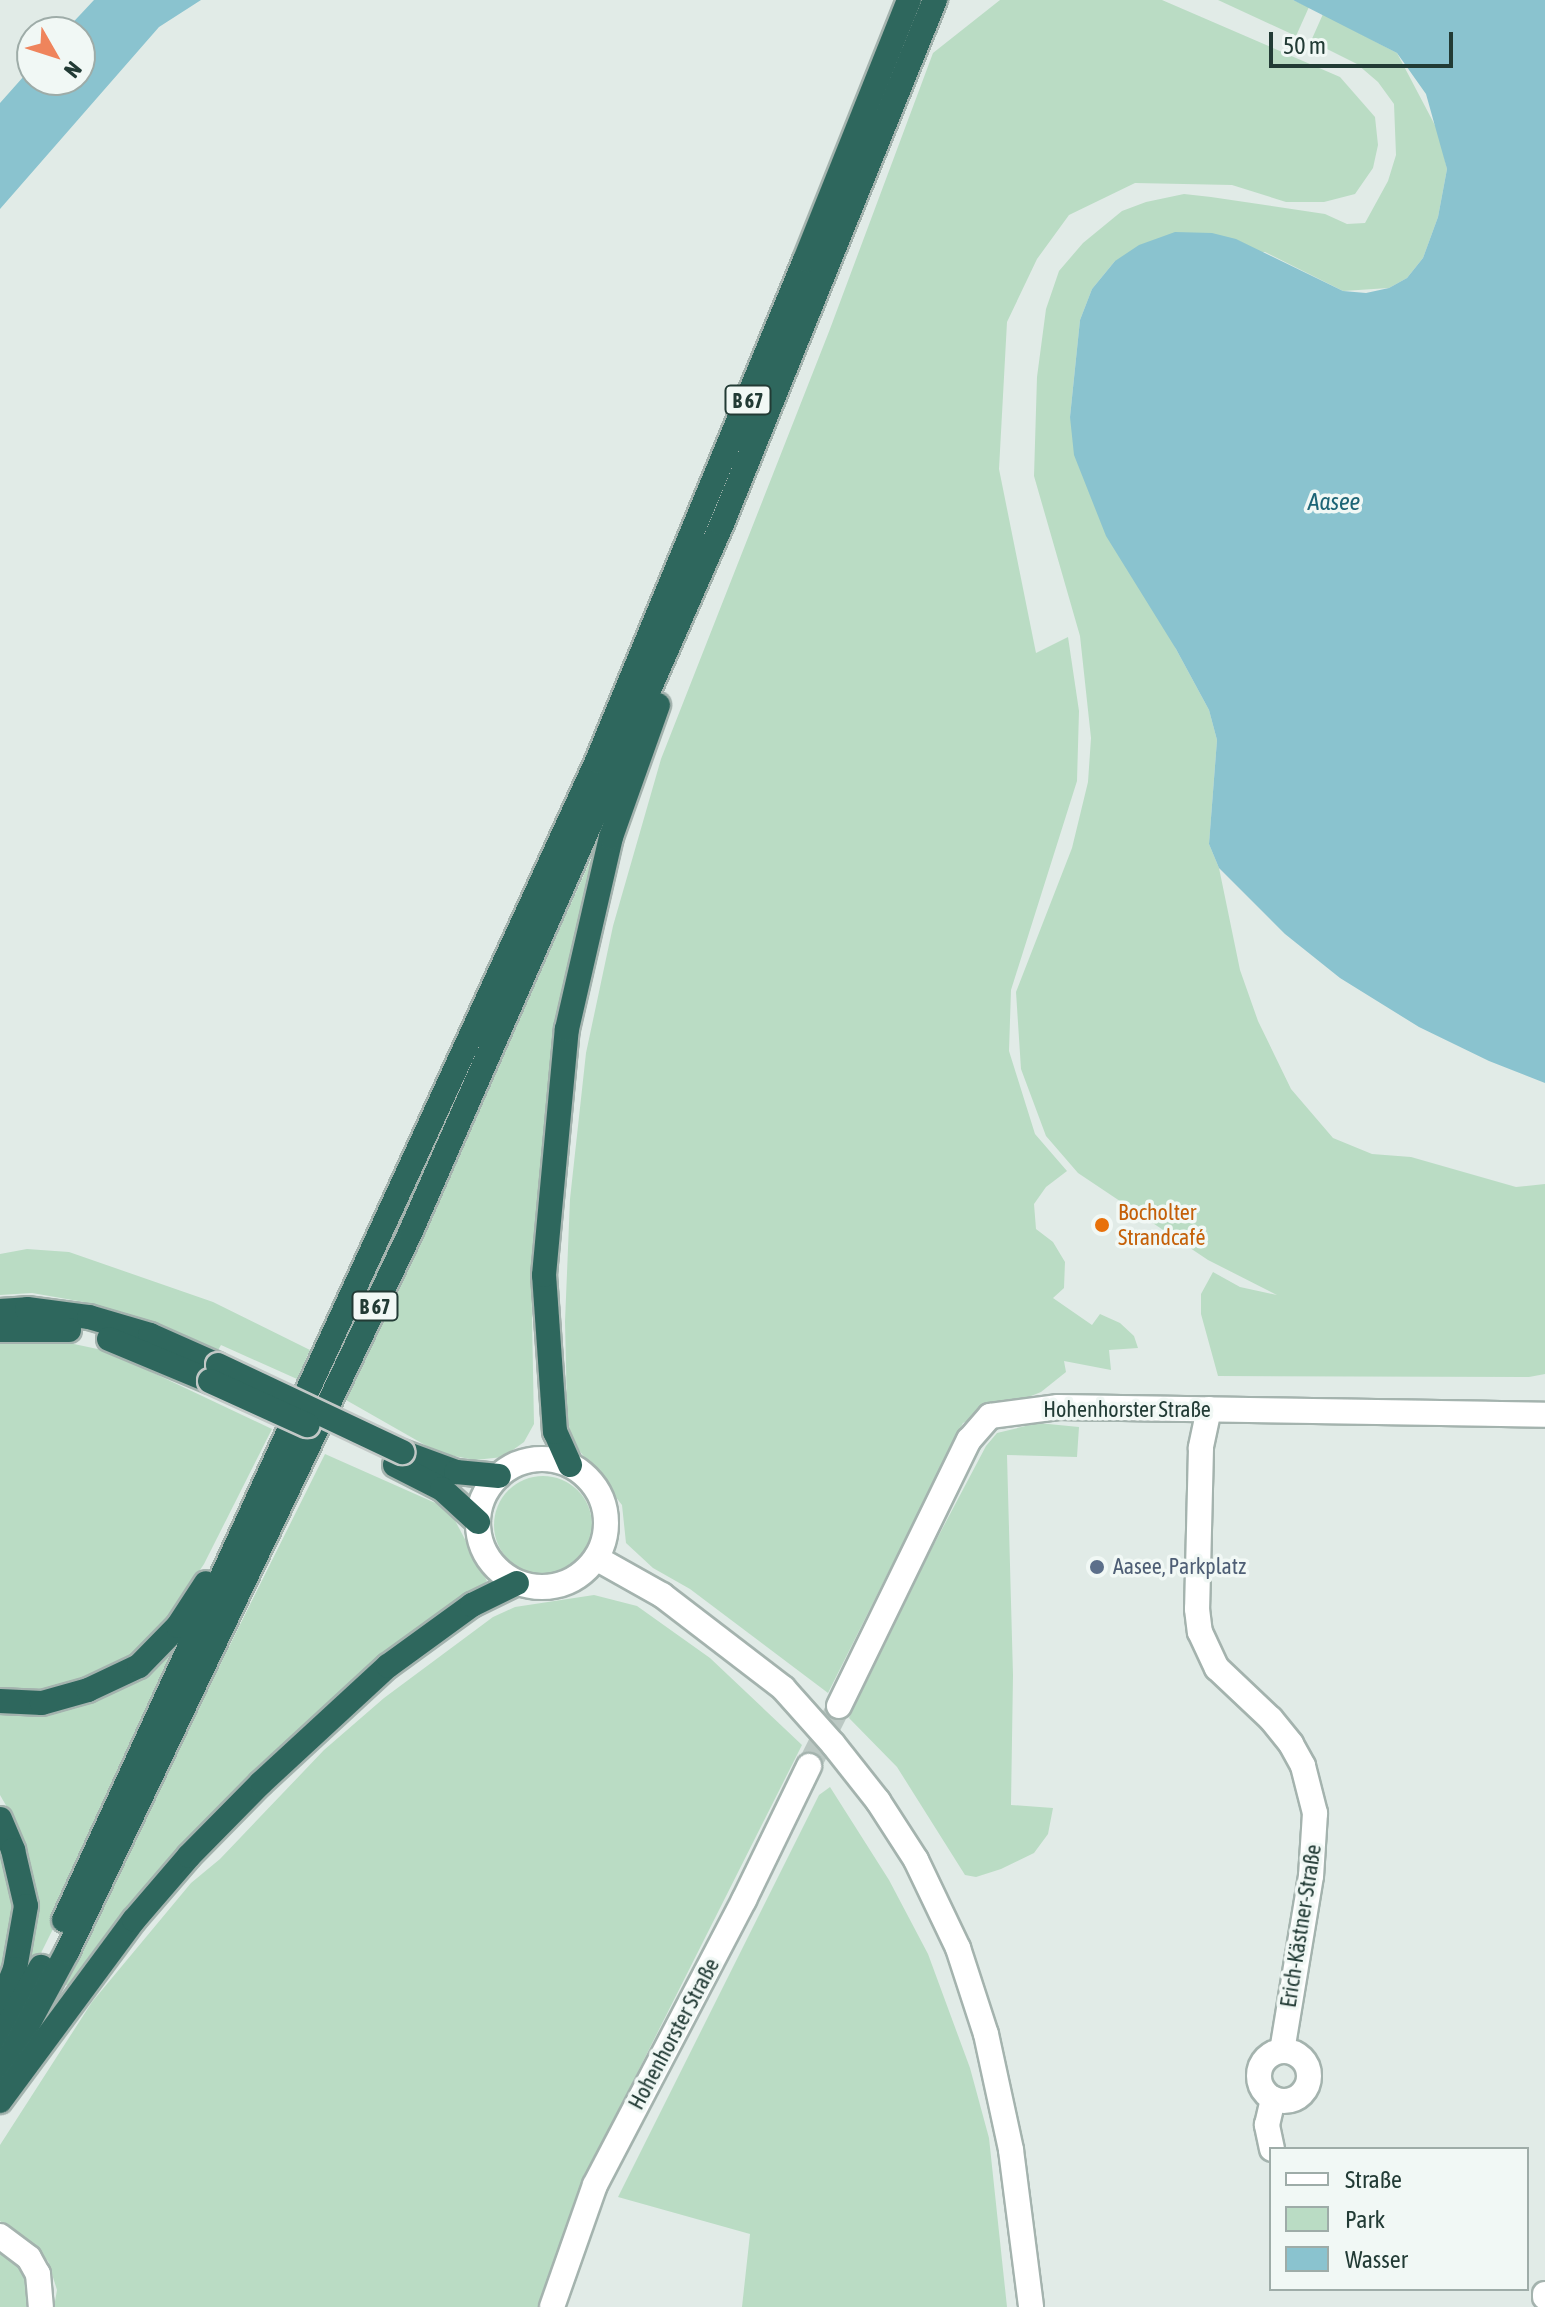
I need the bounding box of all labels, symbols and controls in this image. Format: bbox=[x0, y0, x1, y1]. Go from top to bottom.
north arrow bbox=[16, 16, 96, 96]
scale bar bbox=[1273, 16, 1457, 66]
text: 50 m bbox=[1283, 32, 1326, 59]
text: N bbox=[59, 57, 87, 83]
road number: B 67 bbox=[724, 384, 772, 416]
water label: Aasee bbox=[1308, 488, 1360, 516]
place label: Bocholter Strandcafé bbox=[1118, 1199, 1205, 1250]
marker: Bocholter Strandcafé bbox=[1093, 1216, 1111, 1234]
road number: B 67 bbox=[351, 1290, 399, 1322]
street label: Hohenhorster Straße bbox=[1043, 1397, 1211, 1423]
place label: Aasee, Parkplatz bbox=[1113, 1554, 1246, 1580]
marker: Aasee, Parkplatz bbox=[1088, 1558, 1106, 1576]
street label: Erich-Kästner-Straße bbox=[1275, 1843, 1327, 2009]
street label: Hohenhorster Straße bbox=[623, 1954, 725, 2114]
legend bbox=[1269, 2147, 1529, 2291]
text: Straße bbox=[1345, 2166, 1402, 2193]
text: Park bbox=[1345, 2206, 1385, 2233]
text: Wasser bbox=[1345, 2246, 1408, 2273]

